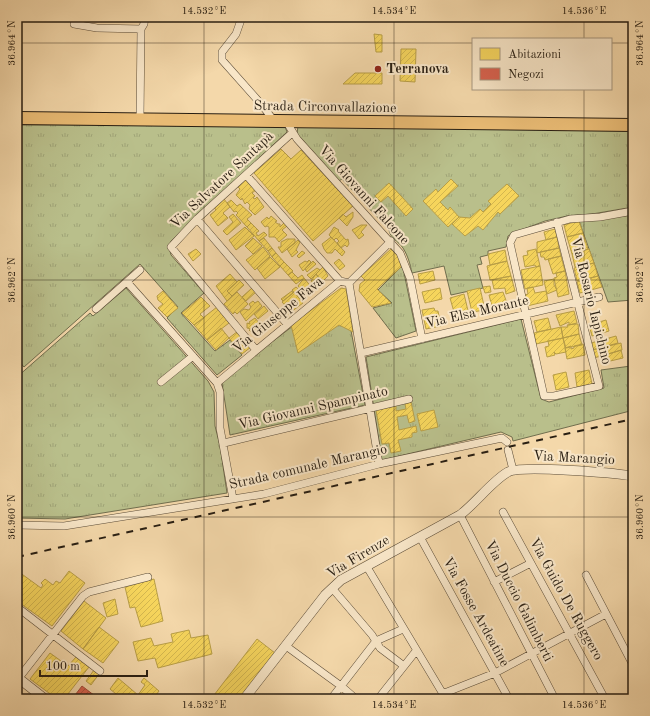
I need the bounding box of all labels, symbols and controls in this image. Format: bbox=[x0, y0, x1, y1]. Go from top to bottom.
text: 14.532°E bbox=[182, 6, 226, 16]
text: 14.534°E bbox=[372, 6, 416, 16]
text: 14.536°E bbox=[562, 6, 606, 16]
text: 36.964°N bbox=[7, 20, 17, 66]
text: 36.964°N bbox=[635, 20, 645, 66]
legend bbox=[472, 38, 612, 90]
text: Abitazioni bbox=[508, 49, 561, 61]
place label: Terranova bbox=[386, 62, 449, 76]
marker: Terranova bbox=[373, 64, 383, 74]
text: Negozi bbox=[508, 69, 544, 81]
street label: Strada Circonvallazione bbox=[253, 99, 397, 115]
street label: Via Salvatore Santapà bbox=[168, 129, 276, 231]
street label: Via Giovanni Falcone bbox=[316, 143, 412, 247]
street label: Via Rosario Iapichino bbox=[568, 236, 614, 366]
text: 36.962°N bbox=[7, 257, 17, 303]
text: 36.962°N bbox=[635, 257, 645, 303]
street label: Via Giuseppe Fava bbox=[230, 274, 326, 356]
street label: Via Elsa Morante bbox=[424, 293, 530, 331]
street label: Via Giovanni Spampinato bbox=[237, 384, 389, 432]
street label: Strada comunale Marangio bbox=[228, 442, 388, 492]
street label: Via Marangio bbox=[533, 449, 615, 467]
text: 36.960°N bbox=[7, 494, 17, 540]
text: 36.960°N bbox=[635, 494, 645, 540]
street label: Via Firenze bbox=[324, 533, 392, 581]
street label: Via Guido De Ruggero bbox=[527, 536, 605, 663]
street label: Via Duccio Galimberti bbox=[482, 538, 556, 664]
street label: Via Fosse Ardeatine bbox=[440, 555, 512, 669]
scale bar bbox=[40, 652, 147, 678]
text: 100 m bbox=[46, 661, 80, 673]
text: 14.532°E bbox=[182, 700, 226, 710]
text: 14.534°E bbox=[372, 700, 416, 710]
text: 14.536°E bbox=[562, 700, 606, 710]

